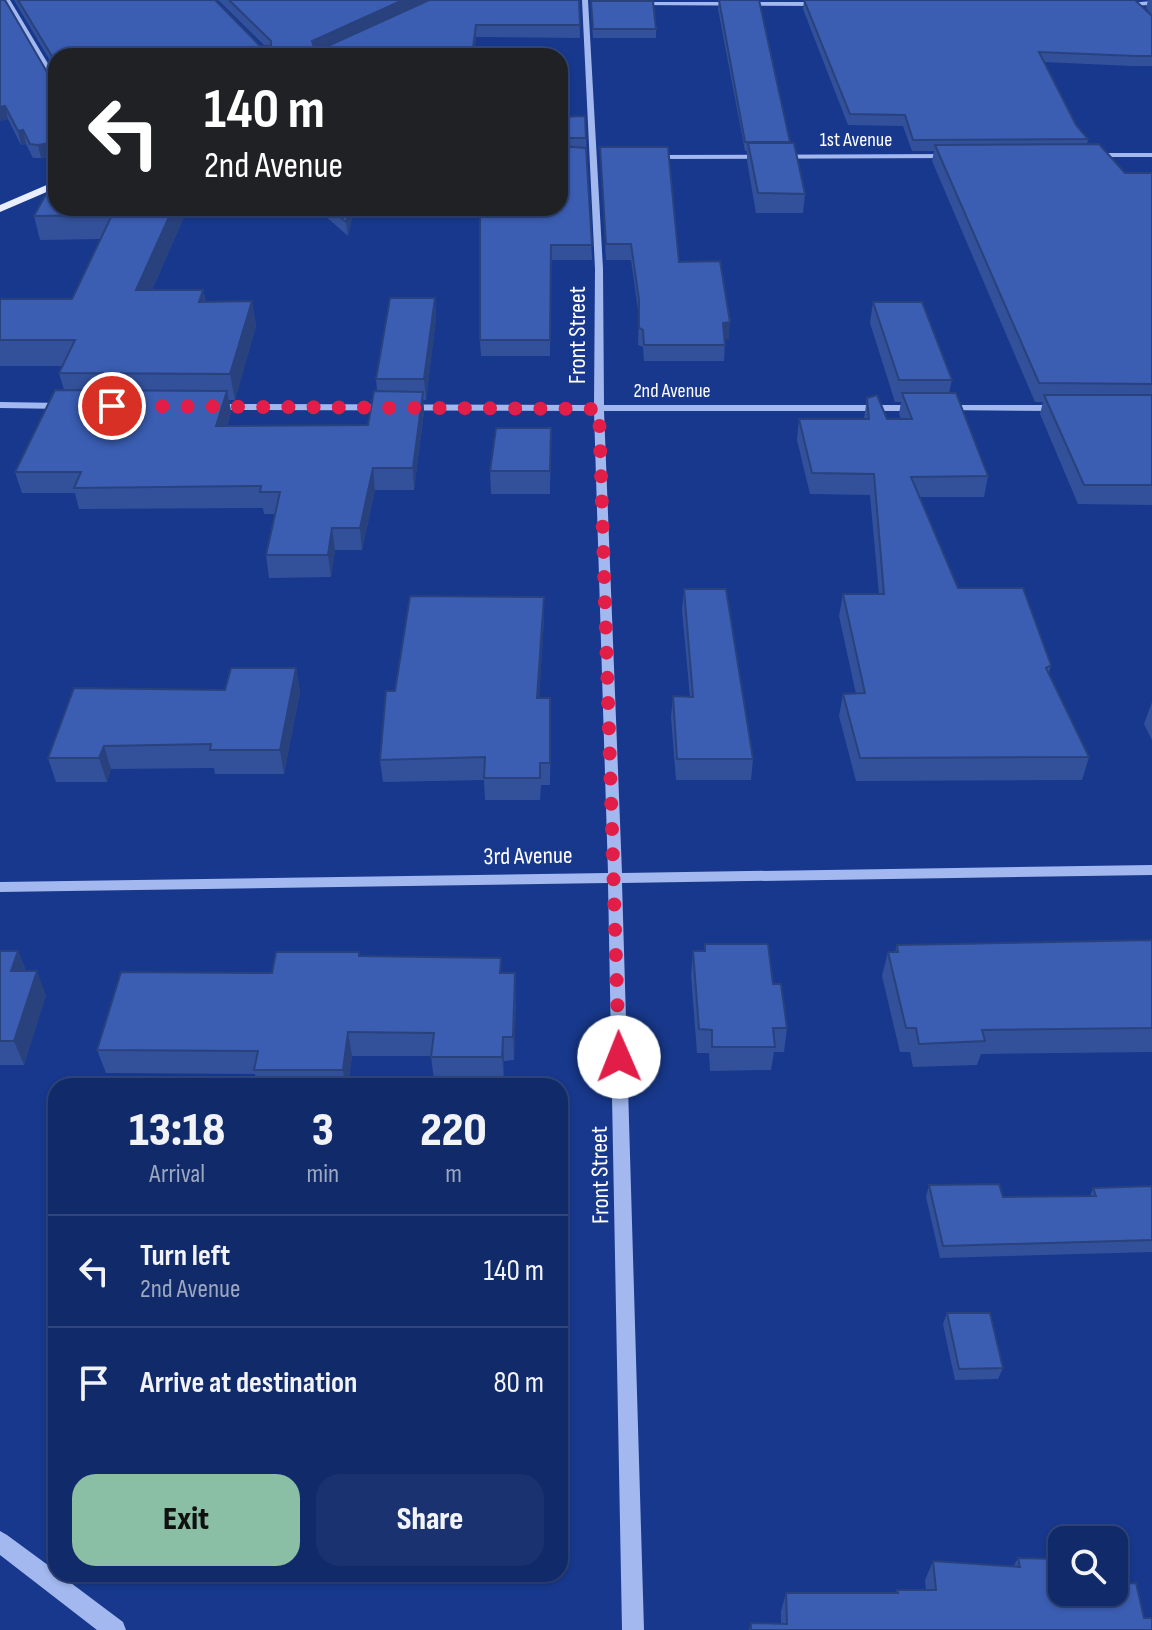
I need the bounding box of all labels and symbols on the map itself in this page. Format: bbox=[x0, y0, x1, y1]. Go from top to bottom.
street label: 1st Avenue bbox=[820, 128, 892, 152]
street label: Front Street bbox=[563, 286, 592, 384]
pin bbox=[78, 372, 146, 440]
street label: 2nd Avenue bbox=[633, 379, 711, 403]
street label: 3rd Avenue bbox=[483, 841, 573, 871]
position arrow bbox=[577, 1015, 661, 1099]
street label: Front Street bbox=[585, 1126, 615, 1224]

